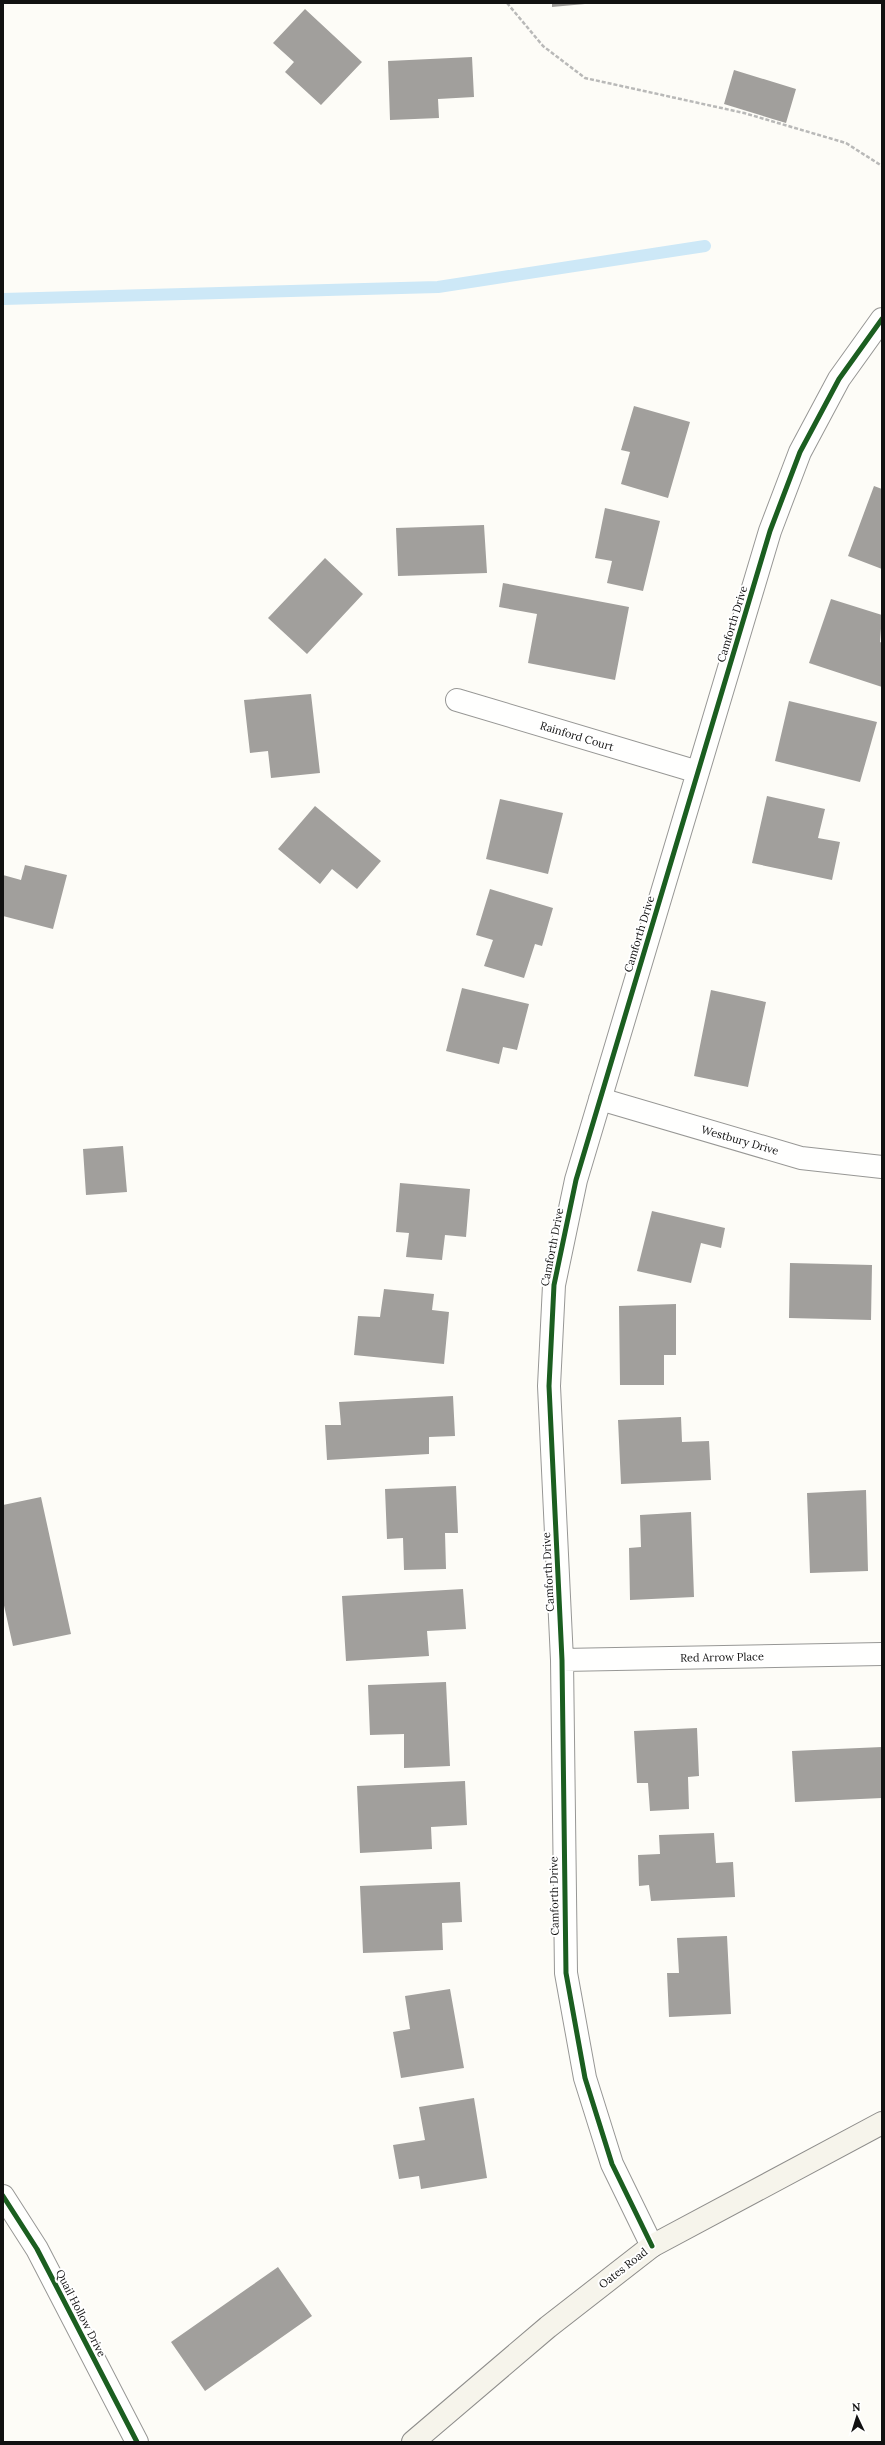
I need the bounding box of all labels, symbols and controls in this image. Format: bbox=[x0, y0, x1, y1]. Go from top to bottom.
street label: Camforth Drive bbox=[714, 584, 750, 664]
street label: Rainford Court bbox=[538, 718, 616, 754]
street label: Camforth Drive bbox=[621, 894, 657, 974]
street label: Westbury Drive bbox=[700, 1122, 780, 1158]
street label: Camforth Drive bbox=[538, 1207, 566, 1287]
street label: Camforth Drive bbox=[539, 1532, 557, 1612]
street label: Red Arrow Place bbox=[680, 1649, 764, 1665]
street label: Camforth Drive bbox=[546, 1856, 562, 1936]
street label: Oates Road bbox=[596, 2244, 651, 2291]
street label: Quail Hollow Drive bbox=[53, 2267, 109, 2359]
north arrow bbox=[837, 2397, 877, 2437]
text: N bbox=[852, 2400, 862, 2414]

